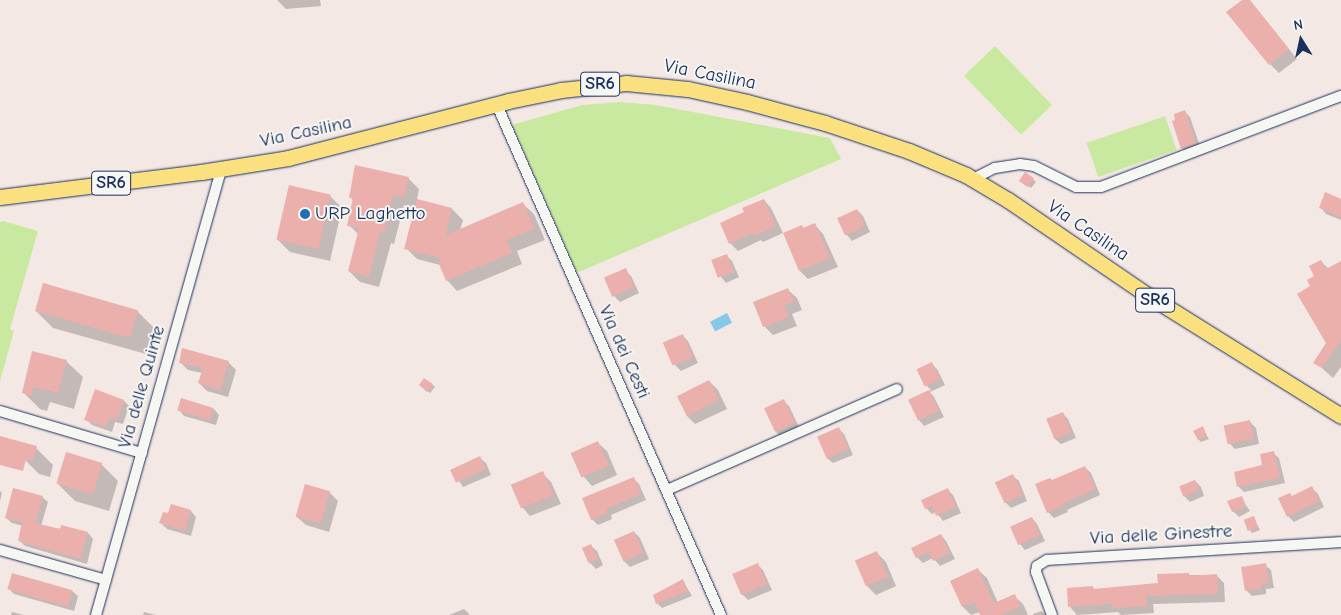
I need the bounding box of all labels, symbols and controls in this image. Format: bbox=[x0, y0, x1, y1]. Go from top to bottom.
north arrow bbox=[1276, 15, 1326, 65]
text: N bbox=[1292, 16, 1304, 34]
street label: Via Casilina bbox=[662, 55, 758, 95]
road number: SR6 bbox=[580, 68, 620, 100]
street label: Via Casilina bbox=[258, 111, 354, 153]
road number: SR6 bbox=[91, 168, 131, 198]
street label: Via Casilina bbox=[1043, 196, 1133, 266]
place label: URP Laghetto bbox=[315, 203, 426, 225]
marker: URP Laghetto bbox=[299, 208, 311, 220]
road number: SR6 bbox=[1135, 284, 1175, 316]
street label: Via dei Cesti bbox=[593, 302, 655, 402]
street label: Via delle Quinte bbox=[114, 323, 170, 451]
street label: Via delle Ginestre bbox=[1089, 520, 1233, 550]

